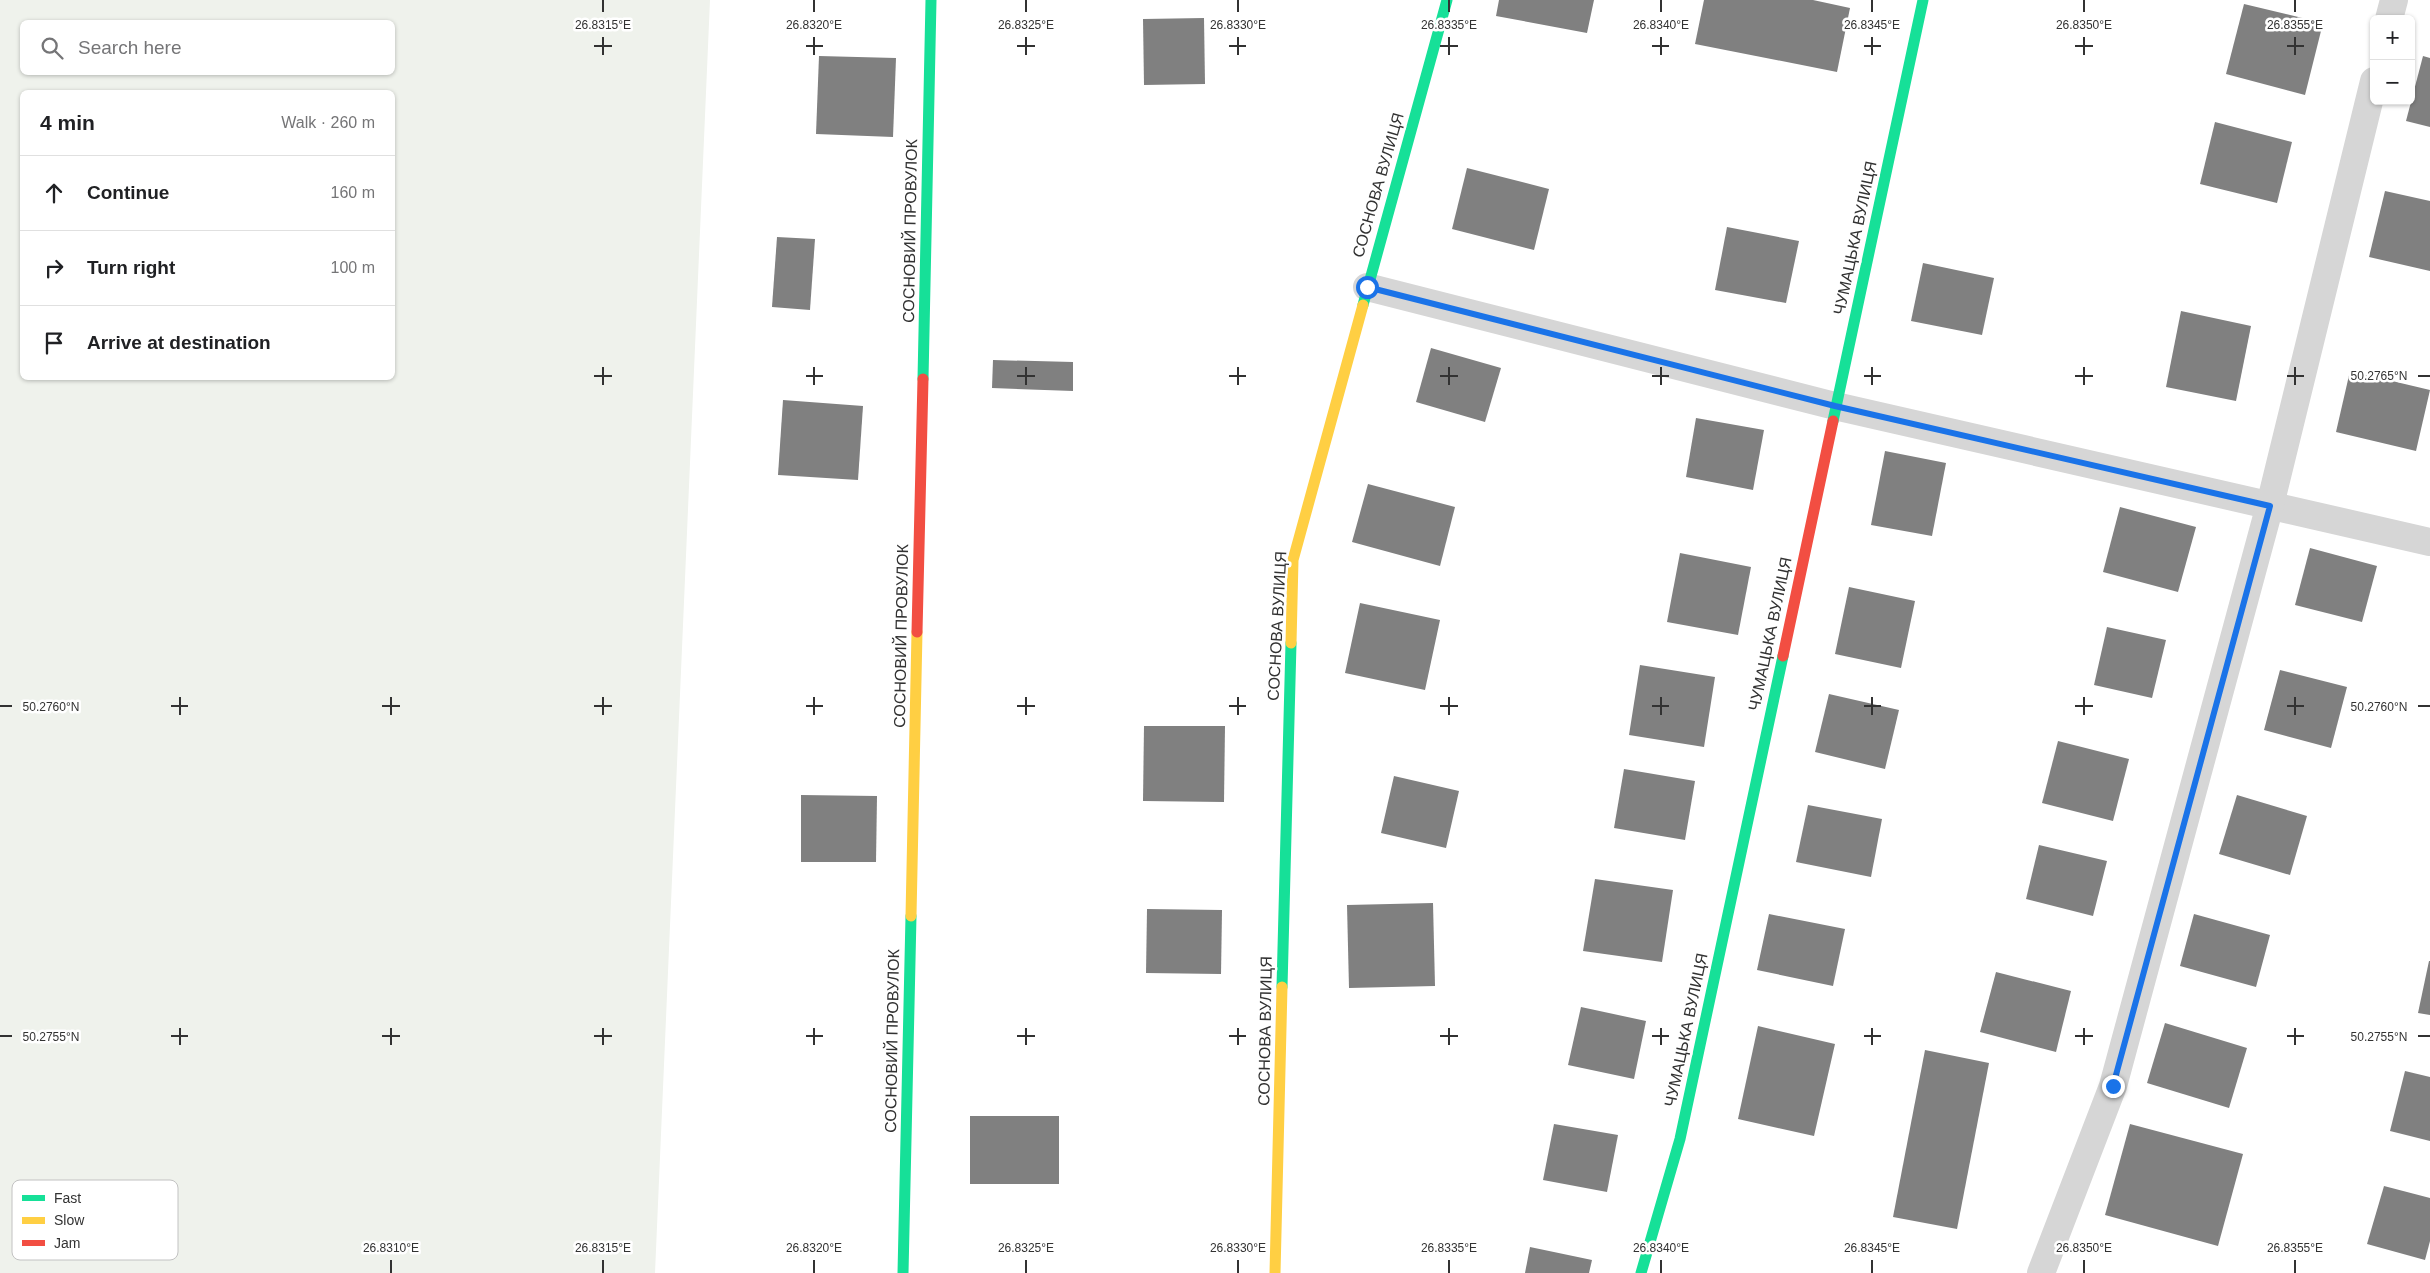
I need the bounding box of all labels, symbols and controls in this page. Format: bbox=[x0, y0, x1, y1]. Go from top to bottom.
map controls bbox=[2370, 15, 2415, 105]
button: + bbox=[2370, 15, 2415, 60]
text: 26.8315°E bbox=[575, 18, 631, 32]
text: 26.8320°E bbox=[786, 18, 842, 32]
text: 26.8325°E bbox=[998, 18, 1054, 32]
text: 26.8330°E bbox=[1210, 18, 1266, 32]
text: 26.8335°E bbox=[1421, 18, 1477, 32]
text: 26.8340°E bbox=[1633, 18, 1689, 32]
text: 26.8345°E bbox=[1844, 18, 1900, 32]
text: 26.8350°E bbox=[2056, 18, 2112, 32]
text: 26.8355°E bbox=[2267, 18, 2323, 32]
search box bbox=[20, 20, 395, 75]
icon: search bbox=[38, 34, 66, 62]
text: Search here bbox=[78, 37, 182, 58]
button: − bbox=[2370, 60, 2415, 105]
text: 4 min bbox=[40, 111, 95, 134]
street label: СОСНОВА ВУЛИЦЯ bbox=[1349, 111, 1407, 259]
text: Walk · 260 m bbox=[281, 114, 375, 131]
street label: СОСНОВИЙ ПРОВУЛОК bbox=[899, 138, 920, 323]
street label: ЧУМАЦЬКА ВУЛИЦЯ bbox=[1830, 160, 1880, 316]
icon: ahead bbox=[40, 179, 68, 207]
text: Continue bbox=[87, 182, 169, 203]
text: 160 m bbox=[331, 184, 375, 201]
icon: right bbox=[40, 254, 68, 282]
text: Turn right bbox=[87, 257, 175, 278]
text: 100 m bbox=[331, 259, 375, 276]
route start bbox=[1356, 276, 1379, 299]
icon: arrive bbox=[40, 329, 68, 357]
text: Arrive at destination bbox=[87, 332, 271, 353]
text: 50.2765°N bbox=[2351, 369, 2407, 383]
street label: СОСНОВИЙ ПРОВУЛОК bbox=[890, 543, 911, 728]
street label: СОСНОВА ВУЛИЦЯ bbox=[1265, 551, 1289, 701]
street label: ЧУМАЦЬКА ВУЛИЦЯ bbox=[1745, 556, 1795, 712]
text: 50.2760°N bbox=[23, 700, 79, 714]
text: 50.2760°N bbox=[2351, 700, 2407, 714]
street label: СОСНОВИЙ ПРОВУЛОК bbox=[881, 948, 902, 1133]
street label: ЧУМАЦЬКА ВУЛИЦЯ bbox=[1661, 952, 1711, 1108]
street label: СОСНОВА ВУЛИЦЯ bbox=[1255, 956, 1275, 1106]
text: 50.2755°N bbox=[23, 1030, 79, 1044]
text: 50.2755°N bbox=[2351, 1030, 2407, 1044]
route end bbox=[2102, 1075, 2125, 1098]
legend bbox=[12, 1180, 178, 1260]
text: Fast bbox=[54, 1190, 81, 1206]
text: Slow bbox=[54, 1212, 85, 1228]
text: Jam bbox=[54, 1235, 80, 1251]
text: 26.8310°E bbox=[363, 1241, 419, 1255]
text: 26.8315°E bbox=[575, 1241, 631, 1255]
text: 26.8320°E bbox=[786, 1241, 842, 1255]
text: 26.8325°E bbox=[998, 1241, 1054, 1255]
text: 26.8330°E bbox=[1210, 1241, 1266, 1255]
text: 26.8335°E bbox=[1421, 1241, 1477, 1255]
text: 26.8340°E bbox=[1633, 1241, 1689, 1255]
text: 26.8345°E bbox=[1844, 1241, 1900, 1255]
text: 26.8350°E bbox=[2056, 1241, 2112, 1255]
text: 26.8355°E bbox=[2267, 1241, 2323, 1255]

